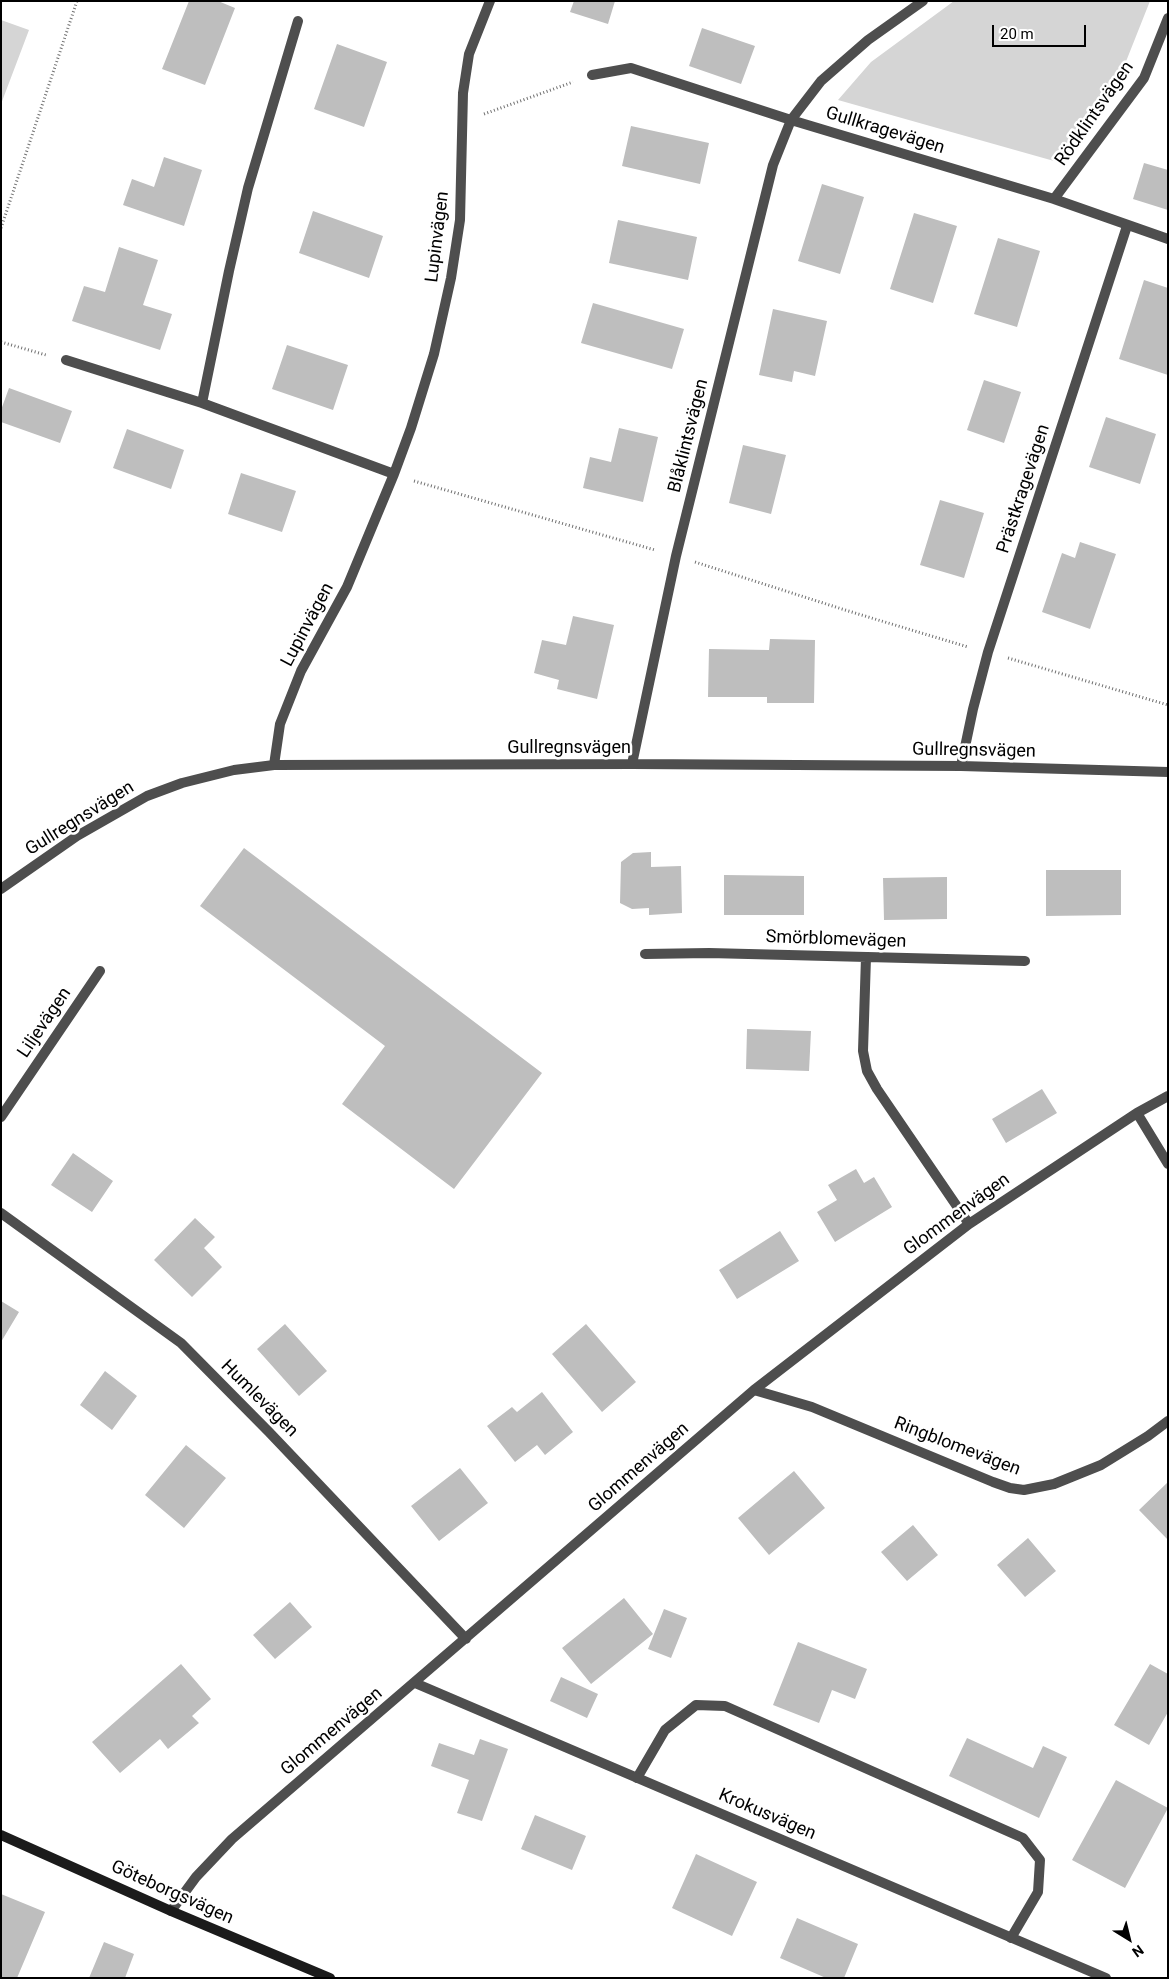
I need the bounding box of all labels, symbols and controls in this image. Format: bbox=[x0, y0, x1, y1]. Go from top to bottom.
scale bar bbox=[994, 15, 1088, 47]
text: 20 m bbox=[1000, 25, 1034, 43]
street label: Rödklintsvägen bbox=[1051, 58, 1139, 170]
street label: Gullkragevägen bbox=[823, 103, 947, 159]
street label: Lupinvägen bbox=[422, 190, 454, 284]
street label: Blåklintsvägen bbox=[664, 377, 714, 495]
street label: Prästkragevägen bbox=[993, 422, 1055, 556]
street label: Lupinvägen bbox=[277, 579, 339, 671]
street label: Gullregnsvägen bbox=[507, 737, 631, 759]
street label: Gullregnsvägen bbox=[912, 739, 1036, 763]
street label: Gullregnsvägen bbox=[22, 777, 138, 861]
street label: Smörblomevägen bbox=[765, 927, 907, 953]
street label: Liljevägen bbox=[14, 984, 76, 1062]
street label: Glommenvägen bbox=[900, 1169, 1014, 1261]
street label: Humlevägen bbox=[216, 1356, 302, 1442]
street label: Ringblomevägen bbox=[891, 1413, 1023, 1481]
street label: Glommenvägen bbox=[584, 1419, 694, 1517]
street label: Glommenvägen bbox=[277, 1683, 387, 1781]
street label: Krokusvägen bbox=[715, 1785, 819, 1845]
street label: Göteborgsvägen bbox=[107, 1856, 237, 1930]
north arrow bbox=[1104, 1914, 1154, 1964]
text: N bbox=[1129, 1942, 1147, 1961]

